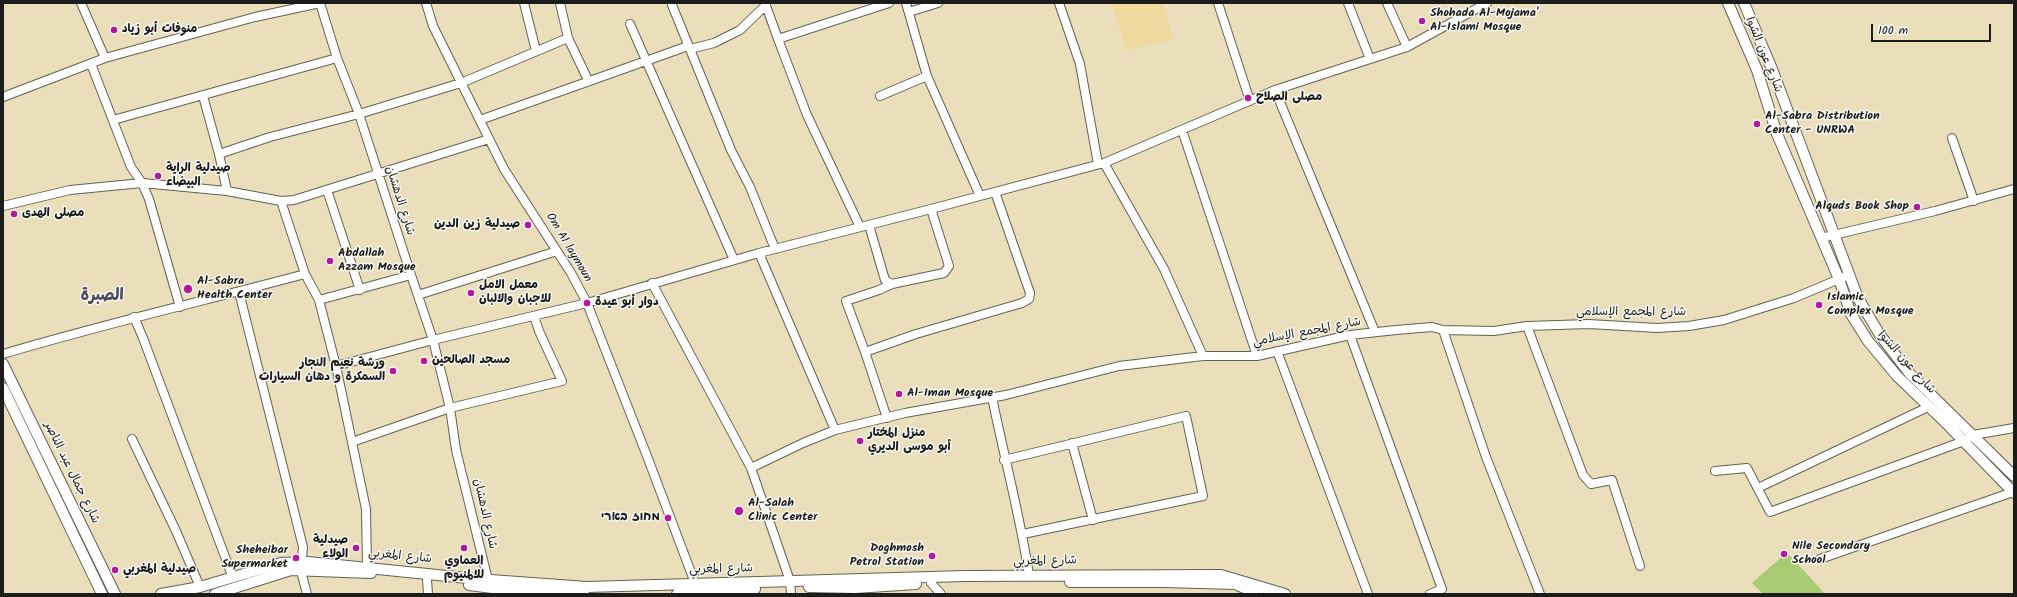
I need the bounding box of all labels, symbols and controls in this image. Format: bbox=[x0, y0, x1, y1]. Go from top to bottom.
place label: Shohada Al-Mojama' Al-Islami Mosque bbox=[1430, 7, 1538, 35]
street label: شارع عون الشوا bbox=[1741, 15, 1785, 95]
marker: Shohada Al-Mojama' Al-Islami Mosque bbox=[1417, 16, 1427, 26]
scale bar bbox=[1873, 16, 1993, 42]
text: 100 m bbox=[1878, 21, 1908, 40]
place label: منوفات أبو زياد bbox=[122, 23, 197, 37]
marker: منوفات أبو زياد bbox=[109, 25, 119, 35]
place label: مصلى الصلاح bbox=[1256, 91, 1322, 105]
marker: مصلى الصلاح bbox=[1243, 93, 1253, 103]
place label: Al-Sabra Distribution Center - UNRWA bbox=[1765, 110, 1880, 138]
marker: Al-Sabra Distribution Center - UNRWA bbox=[1752, 119, 1762, 129]
place label: صيدلية الراية البيضاء bbox=[166, 162, 231, 190]
street label: شارع الدهشان bbox=[381, 165, 417, 237]
marker: صيدلية الراية البيضاء bbox=[153, 171, 163, 181]
place label: Alquds Book Shop bbox=[1815, 200, 1909, 214]
marker: Alquds Book Shop bbox=[1912, 202, 1922, 212]
place label: مصلى الهدى bbox=[22, 207, 84, 221]
marker: مصلى الهدى bbox=[9, 209, 19, 219]
street label: Om Al laymoun bbox=[542, 211, 594, 285]
place label: صيدلية زين الدين bbox=[434, 218, 520, 232]
marker: صيدلية زين الدين bbox=[523, 220, 533, 230]
place label: Abdallah Azzam Mosque bbox=[338, 247, 416, 275]
marker: Abdallah Azzam Mosque bbox=[325, 256, 335, 266]
place label: Al-Sabra Health Center bbox=[197, 275, 272, 303]
place label: معمل الامل للاجبان والالبان bbox=[479, 279, 551, 307]
marker: Al-Sabra Health Center bbox=[182, 283, 194, 295]
district label: الصبرة bbox=[81, 287, 123, 307]
marker: معمل الامل للاجبان والالبان bbox=[466, 288, 476, 298]
place label: Islamic Complex Mosque bbox=[1827, 291, 1914, 319]
place label: دوار أبو عيدة bbox=[595, 296, 659, 310]
marker: دوار أبو عيدة bbox=[582, 298, 592, 308]
marker: Islamic Complex Mosque bbox=[1814, 300, 1824, 310]
street label: شارع المجمع الإسلامي bbox=[1576, 306, 1686, 320]
street label: شارع المجمع الإسلامي bbox=[1252, 315, 1362, 351]
street label: شارع عون الشوا bbox=[1874, 329, 1938, 397]
place label: مسجد الصالحين bbox=[432, 354, 510, 368]
marker: مسجد الصالحين bbox=[419, 356, 429, 366]
place label: ورشة نعيم النجار السمكرة و دهان السيارات bbox=[259, 357, 385, 385]
marker: ورشة نعيم النجار السمكرة و دهان السيارات bbox=[388, 366, 398, 376]
place label: Al-Iman Mosque bbox=[907, 387, 993, 401]
marker: Al-Iman Mosque bbox=[894, 389, 904, 399]
street label: شارع جمال عبد الناصر bbox=[40, 420, 102, 526]
place label: منزل المختار أبو موسى الديري bbox=[868, 427, 951, 455]
marker: منزل المختار أبو موسى الديري bbox=[855, 436, 865, 446]
street label: شارع الدهشان bbox=[469, 477, 499, 551]
place label: Al-Salah Clinic Center bbox=[748, 497, 817, 525]
marker: Al-Salah Clinic Center bbox=[733, 505, 745, 517]
place label: מחוז בארי bbox=[601, 511, 660, 525]
marker: מחוז בארי bbox=[663, 513, 673, 523]
place label: صيدلية الولاء bbox=[313, 534, 348, 562]
place label: Nile Secondary School bbox=[1792, 540, 1870, 568]
place label: Doghmosh Petrol Station bbox=[850, 542, 924, 570]
marker: صيدلية الولاء bbox=[351, 543, 361, 553]
marker: العماوي للالمنيوم bbox=[459, 543, 469, 553]
place label: Sheheibar Supermarket bbox=[221, 544, 288, 572]
street label: شارع المغربي bbox=[368, 547, 432, 567]
marker: Nile Secondary School bbox=[1779, 549, 1789, 559]
marker: Doghmosh Petrol Station bbox=[927, 551, 937, 561]
marker: Sheheibar Supermarket bbox=[291, 553, 301, 563]
street label: شارع المغربي bbox=[1013, 554, 1077, 570]
place label: العماوي للالمنيوم bbox=[444, 555, 484, 583]
street label: شارع المغربي bbox=[689, 562, 753, 578]
place label: صيدلية المغربي bbox=[123, 563, 196, 577]
marker: صيدلية المغربي bbox=[110, 565, 120, 575]

